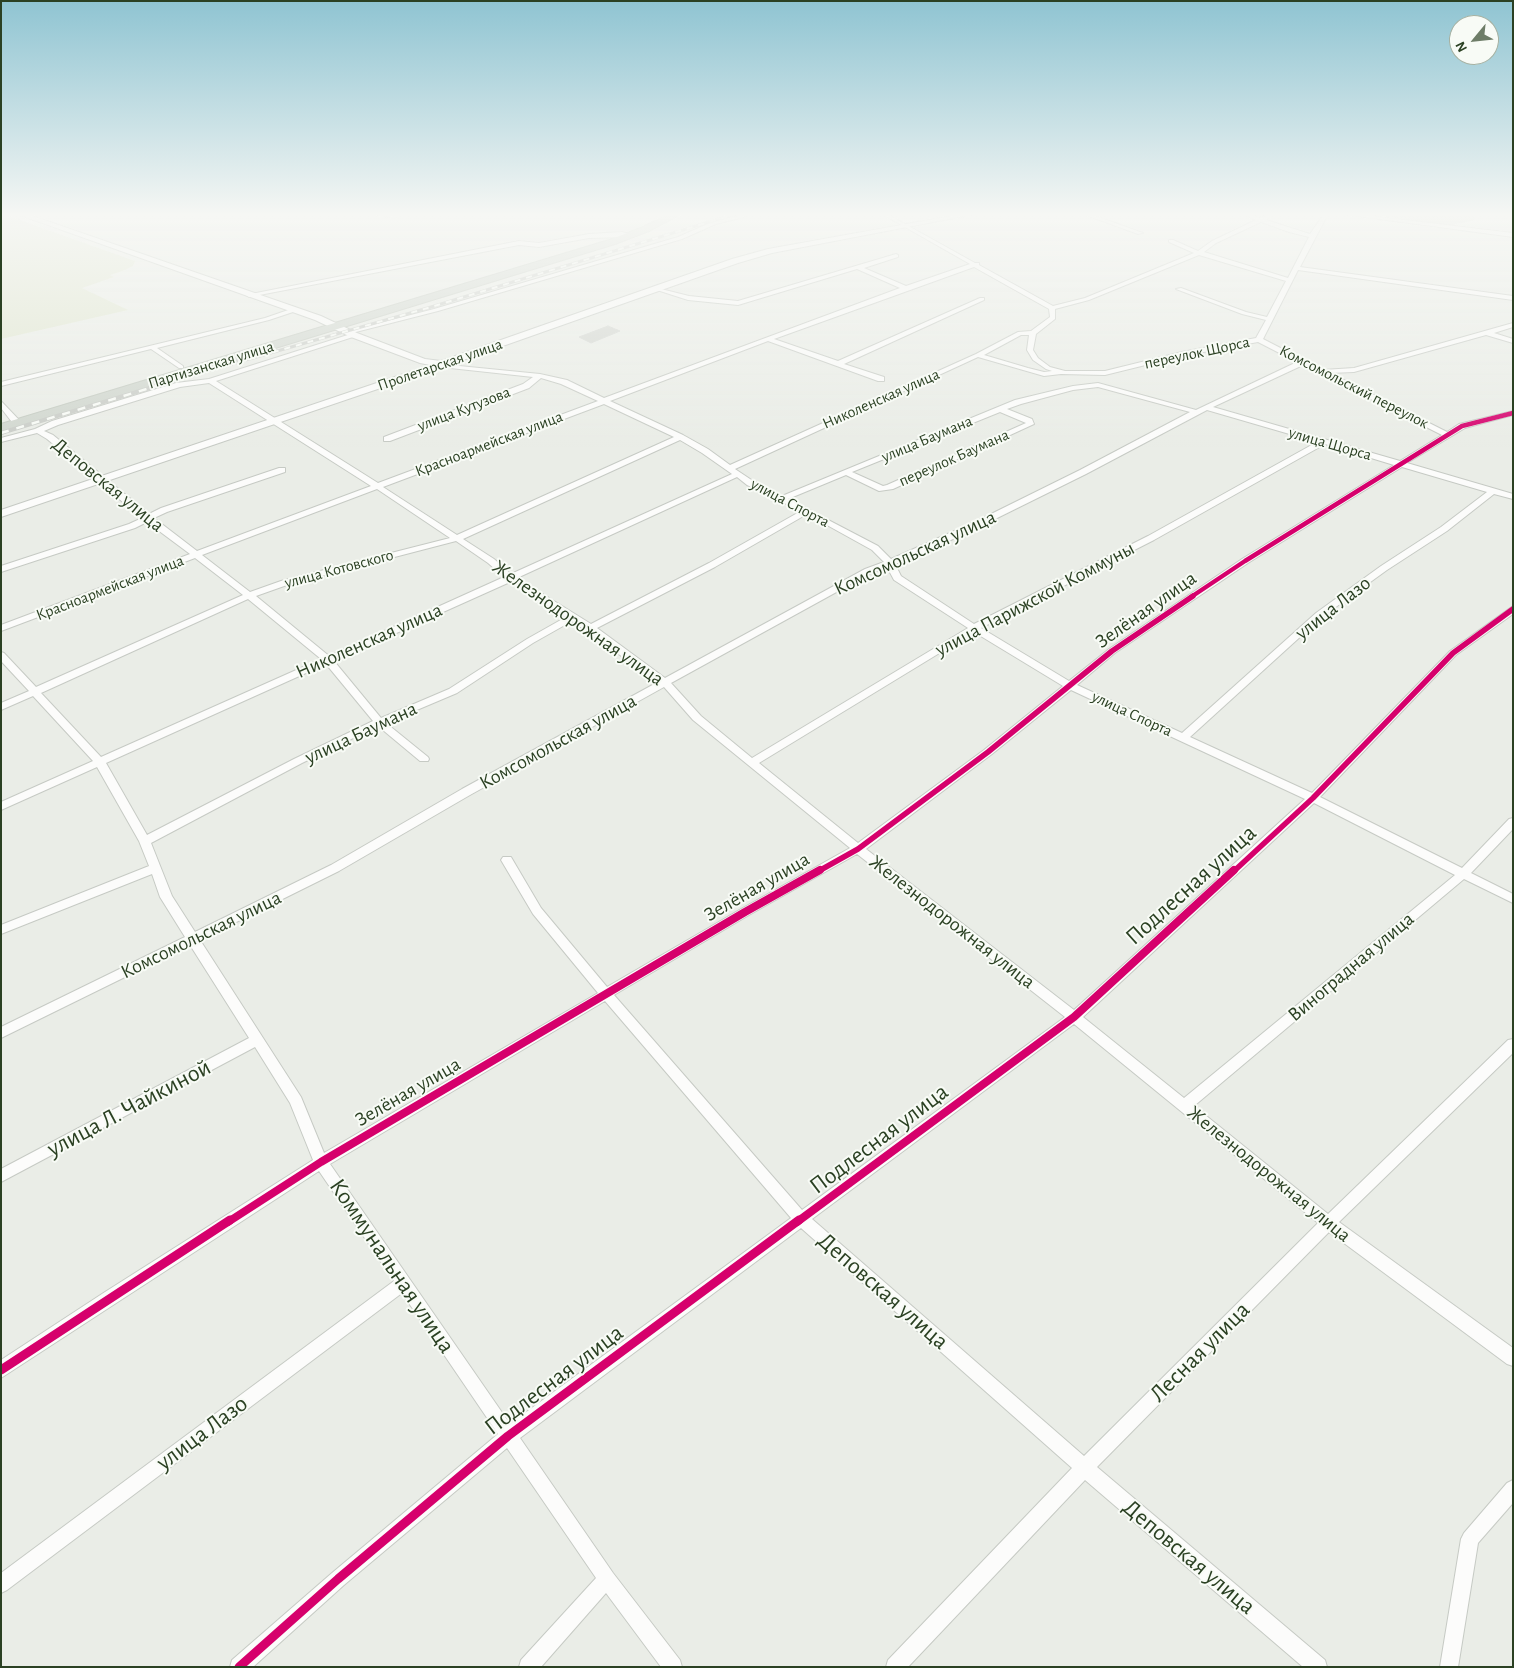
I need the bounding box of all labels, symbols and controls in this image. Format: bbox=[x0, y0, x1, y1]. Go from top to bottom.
north arrow bbox=[1449, 15, 1499, 65]
text: N bbox=[1453, 39, 1470, 54]
street label: переулок Щорса bbox=[1143, 332, 1251, 374]
street label: Пролетарская улица bbox=[375, 335, 505, 395]
street label: Партизанская улица bbox=[146, 337, 276, 393]
street label: Комсомольский переулок bbox=[1276, 341, 1432, 433]
street label: Николенская улица bbox=[819, 365, 943, 433]
street label: улица Кутузова bbox=[415, 383, 513, 435]
street label: Красноармейская улица bbox=[412, 407, 566, 481]
street label: улица Баумана bbox=[879, 411, 975, 467]
street label: улица Щорса bbox=[1286, 423, 1374, 465]
street label: переулок Баумана bbox=[896, 425, 1012, 491]
street label: Деповская улица bbox=[47, 433, 169, 537]
street label: улица Спорта bbox=[747, 474, 833, 532]
street label: Комсомольская улица bbox=[830, 505, 1000, 601]
street label: улица Парижской Коммуны bbox=[931, 536, 1139, 662]
street label: улица Котовского bbox=[283, 545, 395, 593]
street label: Красноармейская улица bbox=[33, 551, 187, 625]
street label: Железнодорожная улица bbox=[488, 555, 668, 691]
street label: Зелёная улица bbox=[1091, 566, 1201, 654]
street label: улица Лазо bbox=[1290, 571, 1376, 645]
street label: Николенская улица bbox=[292, 598, 446, 684]
street label: улица Спорта bbox=[1089, 687, 1175, 741]
street label: Комсомольская улица bbox=[475, 689, 641, 795]
street label: улица Баумана bbox=[301, 697, 421, 769]
street label: Подлесная улица bbox=[1120, 819, 1262, 951]
street label: Зелёная улица bbox=[700, 847, 814, 927]
street label: Железнодорожная улица bbox=[864, 850, 1040, 994]
street label: Комсомольская улица bbox=[117, 886, 285, 984]
street label: Виноградная улица bbox=[1283, 907, 1419, 1027]
street label: Зелёная улица bbox=[351, 1052, 465, 1132]
street label: улица Л. Чайкиной bbox=[42, 1053, 216, 1163]
street label: Подлесная улица bbox=[804, 1077, 954, 1201]
street label: Железнодорожная улица bbox=[1182, 1101, 1356, 1247]
street label: Коммунальная улица bbox=[323, 1173, 461, 1359]
street label: Деповская улица bbox=[811, 1226, 955, 1356]
street label: Лесная улица bbox=[1144, 1296, 1256, 1408]
street label: Подлесная улица bbox=[479, 1318, 629, 1442]
street label: улица Лазо bbox=[151, 1389, 253, 1477]
street label: Деповская улица bbox=[1117, 1493, 1261, 1621]

